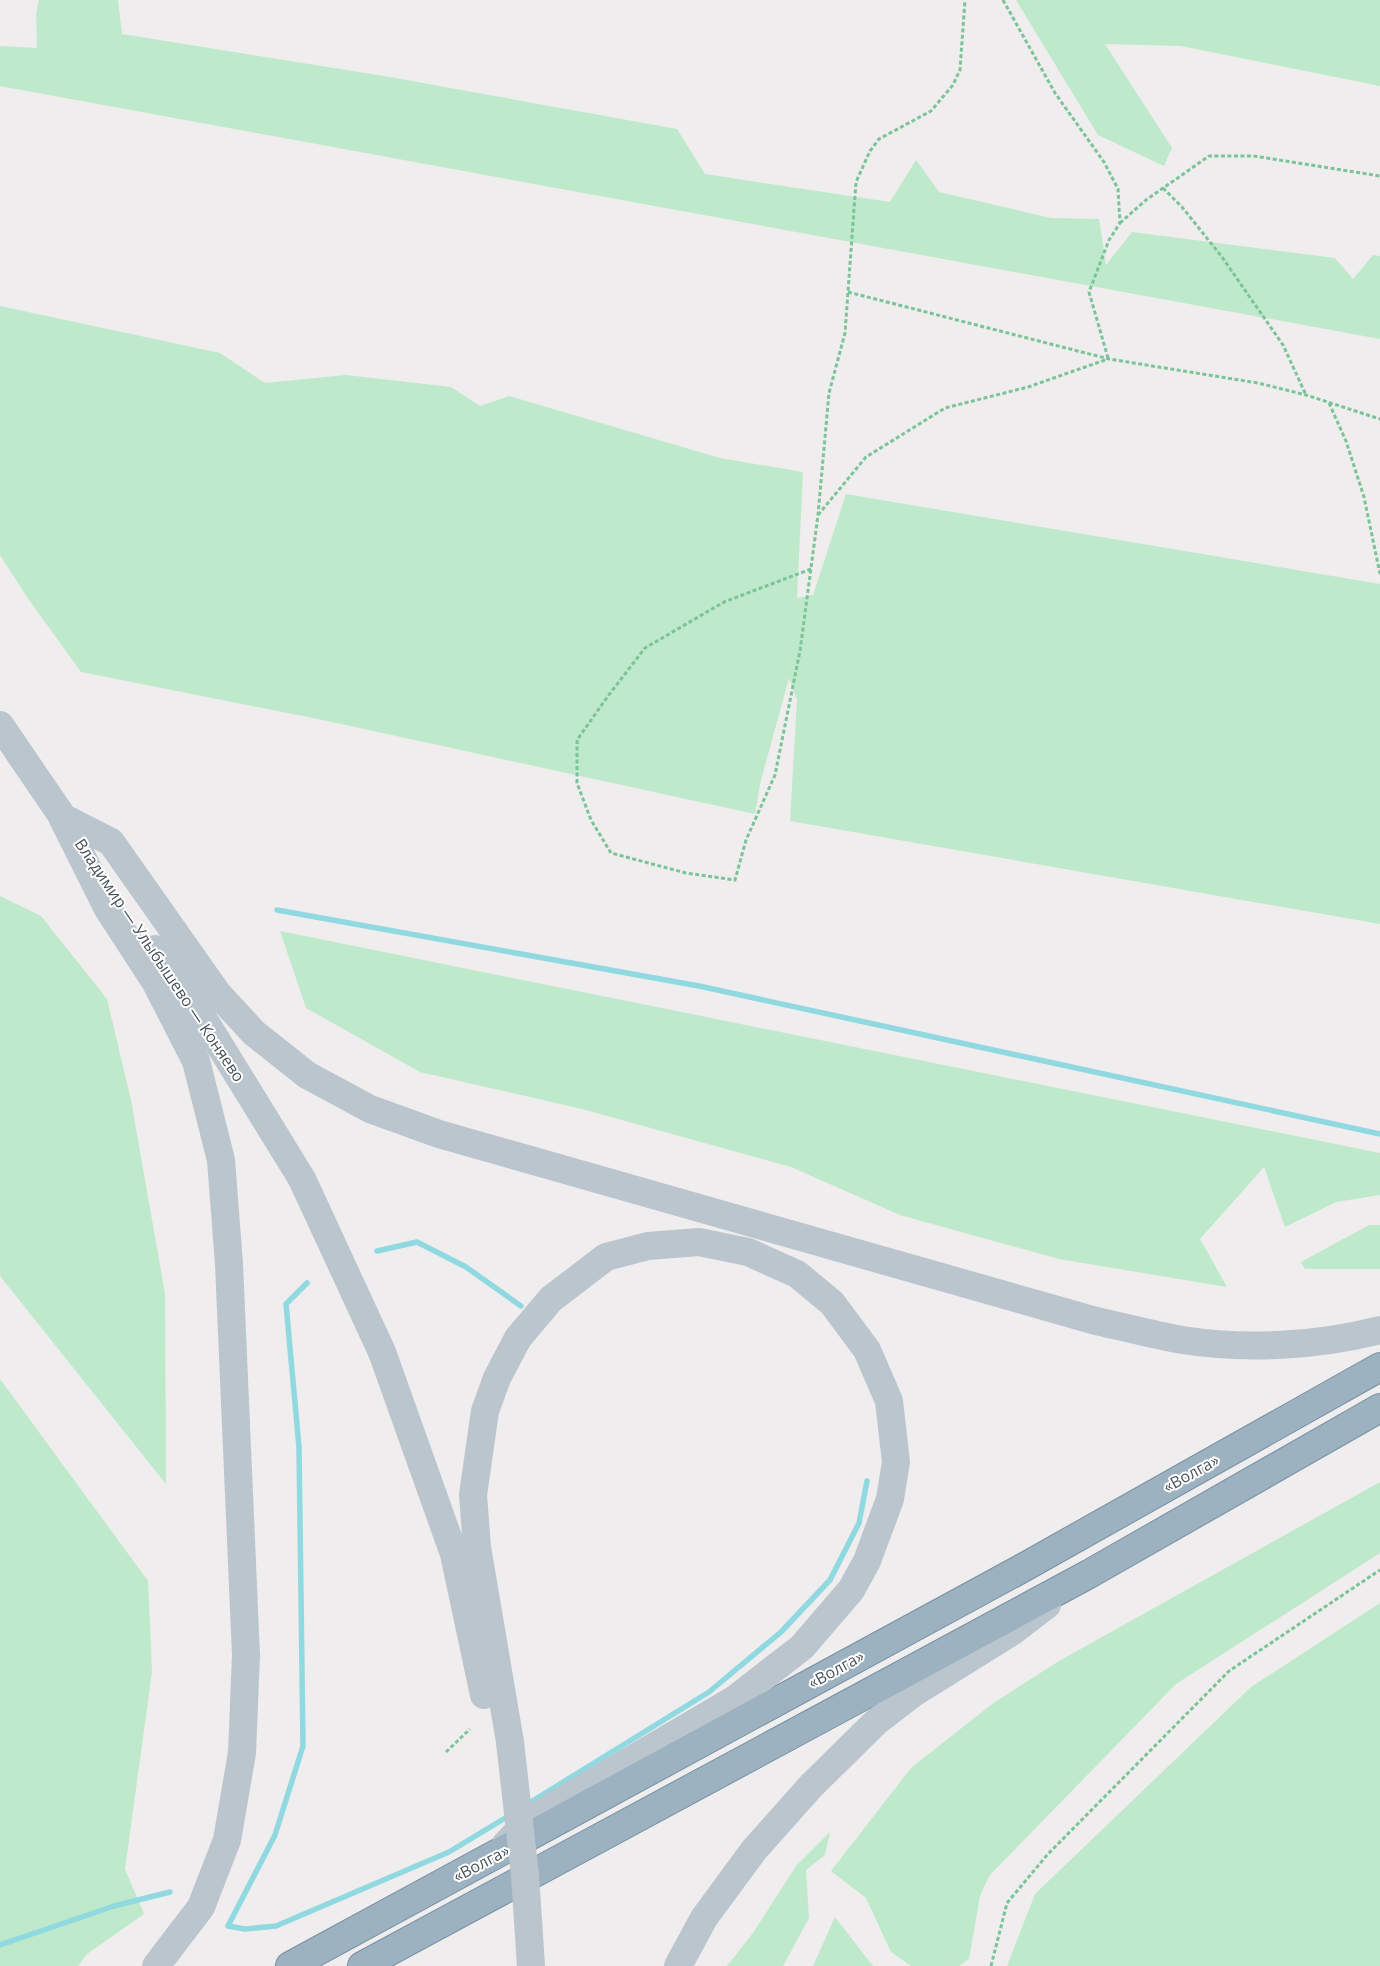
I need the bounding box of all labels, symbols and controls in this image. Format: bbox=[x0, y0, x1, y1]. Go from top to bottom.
street label: Владимир — Улыбышево — Коняево bbox=[70, 834, 250, 1086]
street label: «Волга» bbox=[1159, 1449, 1223, 1497]
street label: «Волга» bbox=[804, 1645, 868, 1693]
street label: «Волга» bbox=[449, 1839, 513, 1887]

